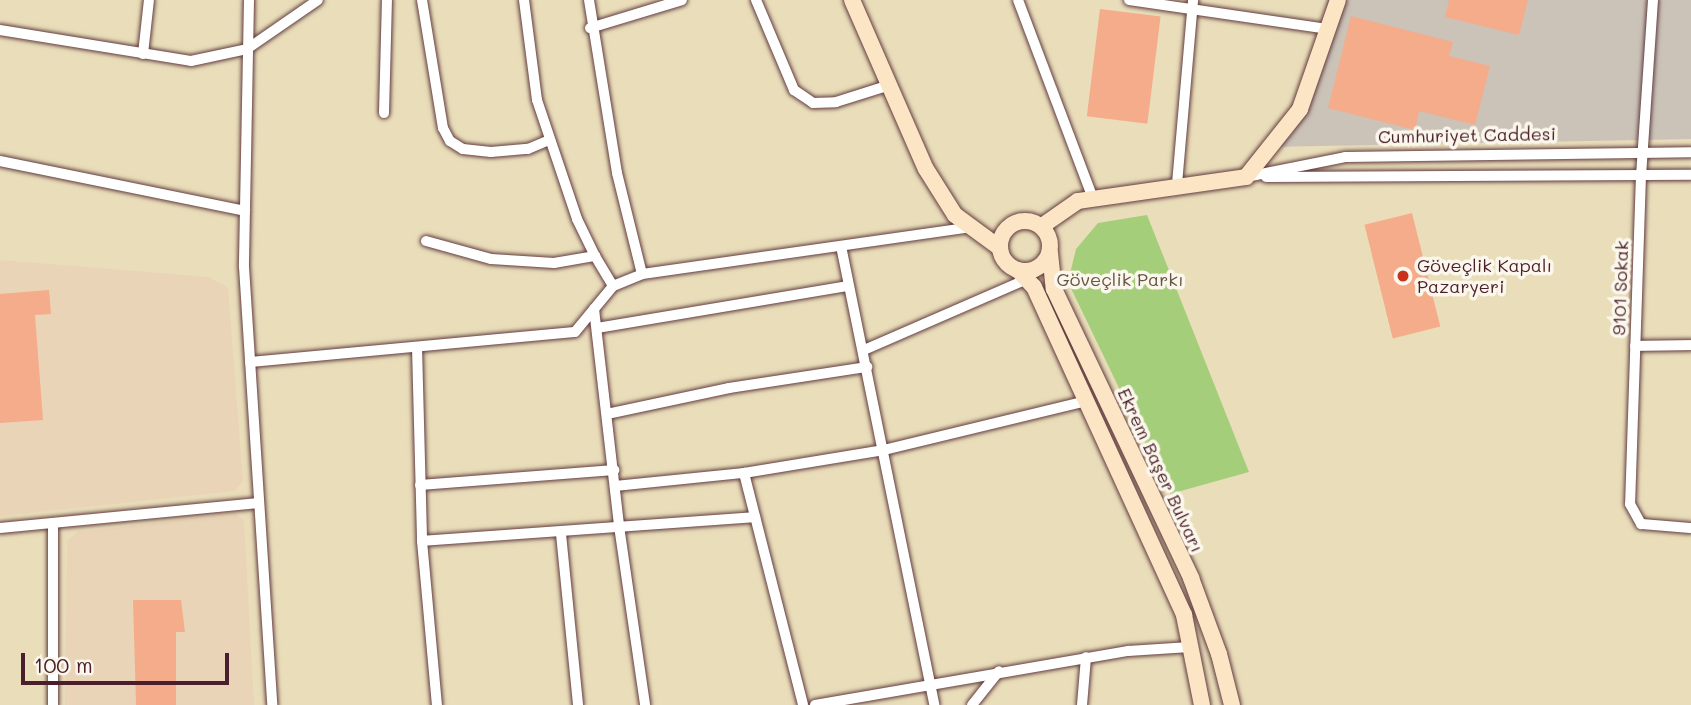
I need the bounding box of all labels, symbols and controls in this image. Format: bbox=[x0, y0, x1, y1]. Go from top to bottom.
street label: Cumhuriyet Caddesi bbox=[1378, 123, 1556, 147]
street label: 9101 Sokak bbox=[1608, 240, 1632, 336]
place label: Göveçlik Kapalı Pazaryeri bbox=[1417, 255, 1552, 298]
park label: Göveçlik Parkı bbox=[1056, 268, 1184, 290]
marker: Göveçlik Kapalı Pazaryeri bbox=[1395, 268, 1411, 284]
street label: Ekrem Başer Bulvarı bbox=[1113, 385, 1209, 555]
scale bar bbox=[24, 638, 233, 682]
text: 100 m bbox=[34, 651, 93, 678]

